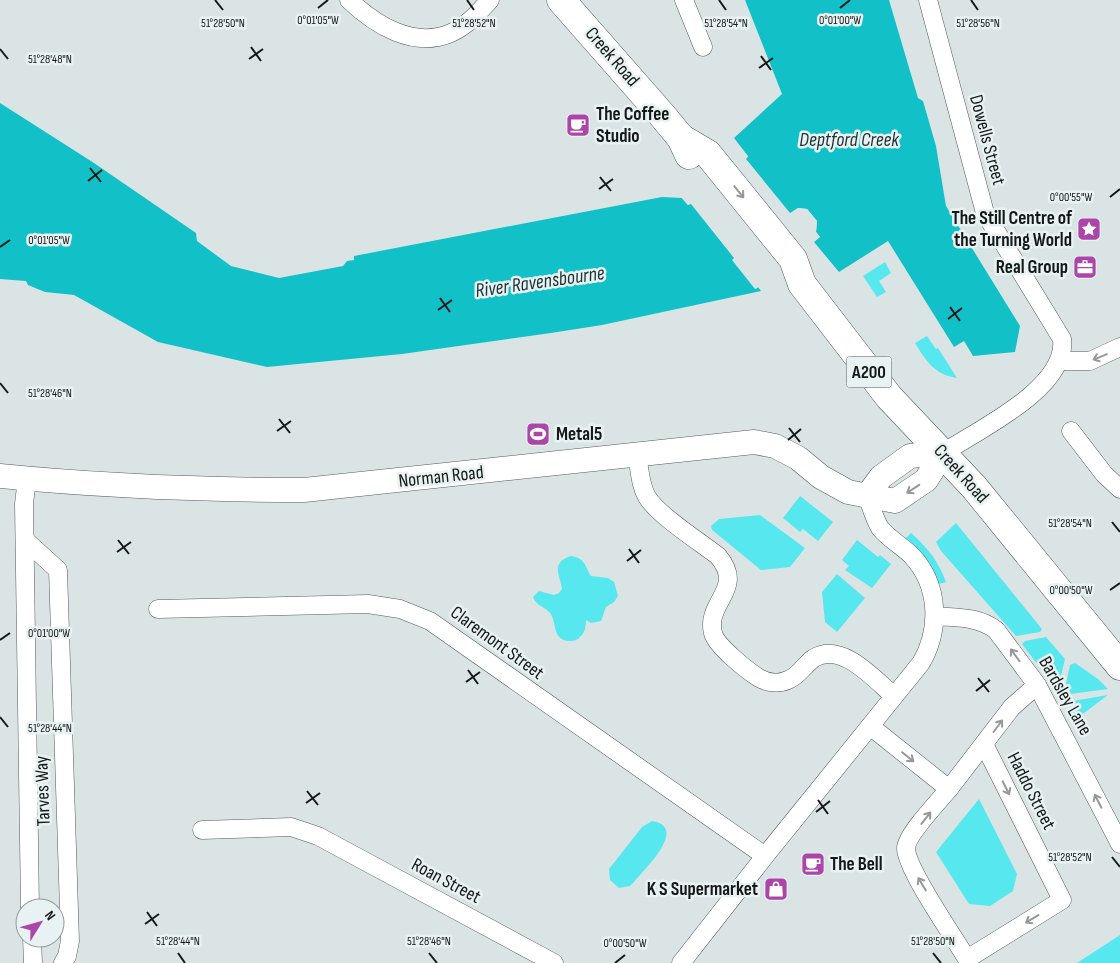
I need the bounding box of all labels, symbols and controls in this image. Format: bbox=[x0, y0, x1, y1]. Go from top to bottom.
text: 0°01'05"W bbox=[297, 13, 339, 28]
text: 0°01'00"W bbox=[819, 13, 861, 28]
text: 51°28'50"N bbox=[201, 16, 245, 31]
text: 51°28'52"N bbox=[452, 16, 496, 31]
text: 51°28'54"N bbox=[704, 16, 748, 31]
text: 51°28'56"N bbox=[956, 16, 1000, 31]
street label: Creek Road bbox=[580, 22, 644, 92]
text: 51°28'48"N bbox=[28, 52, 72, 67]
street label: Dowells Street bbox=[964, 92, 1010, 188]
place label: The Coffee Studio bbox=[596, 103, 669, 148]
cafe icon: The Coffee Studio bbox=[565, 112, 591, 138]
water label: Deptford Creek bbox=[799, 128, 899, 152]
one-way arrow bbox=[733, 185, 744, 198]
text: 0°00'55"W bbox=[1050, 190, 1092, 205]
place label: The Still Centre of the Turning World bbox=[952, 207, 1073, 252]
place icon: The Still Centre of the Turning World bbox=[1076, 216, 1102, 242]
text: 0°01'05"W bbox=[28, 233, 70, 248]
office icon: Real Group bbox=[1072, 254, 1098, 280]
place label: Real Group bbox=[996, 256, 1068, 279]
water label: River Ravensbourne bbox=[474, 261, 606, 303]
one-way arrow bbox=[1093, 353, 1108, 362]
road number: A200 bbox=[846, 357, 892, 388]
text: 51°28'46"N bbox=[28, 386, 72, 401]
sports icon: Metal5 bbox=[525, 421, 551, 447]
place label: Metal5 bbox=[556, 423, 602, 446]
street label: Creek Road bbox=[929, 440, 993, 508]
street label: Norman Road bbox=[397, 461, 485, 493]
one-way arrow bbox=[906, 484, 920, 494]
text: 51°28'54"N bbox=[1048, 516, 1092, 531]
text: 0°00'50"W bbox=[1050, 583, 1093, 598]
street label: Claremont Street bbox=[446, 601, 548, 685]
text: 0°01'00"W bbox=[28, 626, 70, 641]
one-way arrow bbox=[1010, 649, 1021, 662]
street label: Bardsley Lane bbox=[1033, 652, 1097, 740]
one-way arrow bbox=[992, 720, 1003, 733]
text: 51°28'44"N bbox=[28, 721, 72, 736]
street label: Haddo Street bbox=[1002, 748, 1060, 834]
one-way arrow bbox=[901, 751, 914, 762]
street label: Tarves Way bbox=[30, 755, 56, 827]
one-way arrow bbox=[1002, 780, 1011, 795]
one-way arrow bbox=[1093, 794, 1102, 809]
one-way arrow bbox=[921, 811, 931, 825]
text: 51°28'52"N bbox=[1048, 850, 1092, 865]
cafe icon: The Bell bbox=[800, 851, 826, 877]
street label: Roan Street bbox=[407, 853, 485, 909]
place label: The Bell bbox=[830, 853, 883, 876]
shop icon: K S Supermarket bbox=[763, 876, 789, 902]
place label: K S Supermarket bbox=[647, 878, 758, 901]
one-way arrow bbox=[916, 878, 926, 892]
north arrow bbox=[15, 898, 65, 948]
text: N bbox=[41, 907, 59, 924]
one-way arrow bbox=[1025, 915, 1039, 925]
text: 51°28'44"N bbox=[156, 934, 200, 949]
text: 51°28'46"N bbox=[407, 934, 451, 949]
text: 51°28'50"N bbox=[911, 934, 955, 949]
text: 0°00'50"W bbox=[604, 936, 647, 951]

